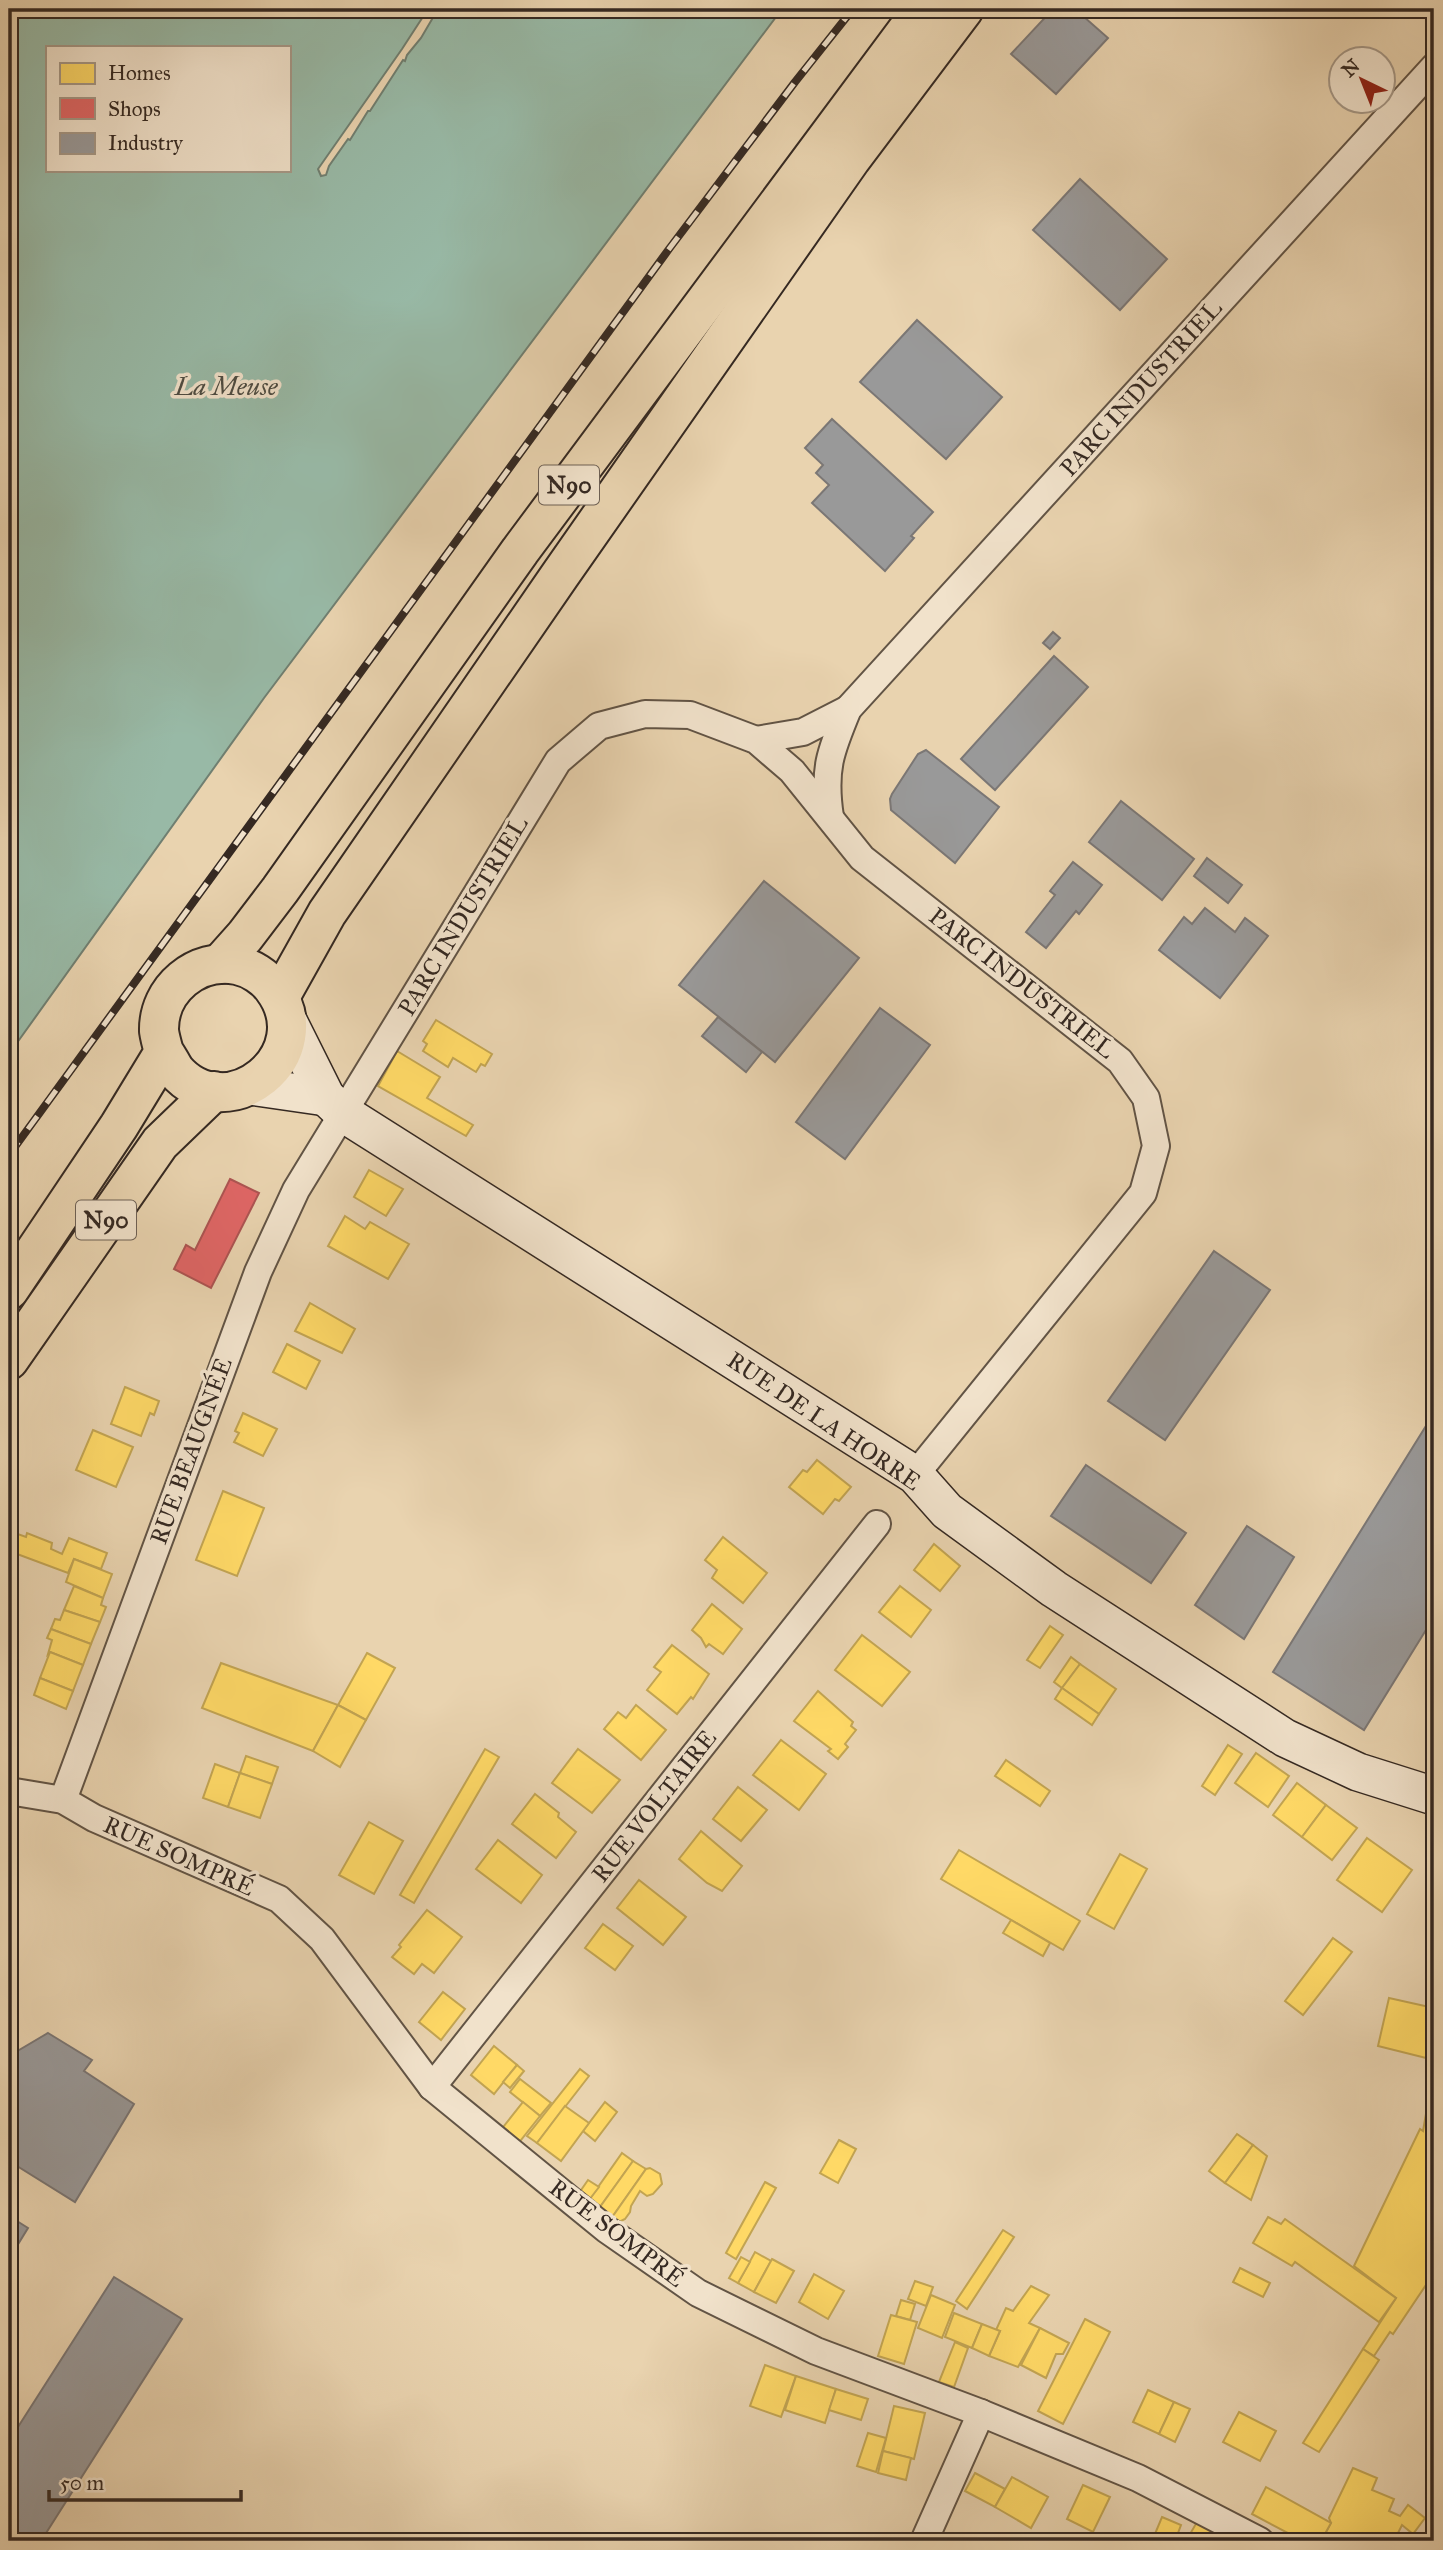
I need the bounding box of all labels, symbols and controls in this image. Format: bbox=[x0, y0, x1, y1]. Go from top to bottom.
legend bbox=[46, 46, 290, 172]
north arrow bbox=[1328, 46, 1398, 116]
text: N bbox=[1337, 54, 1364, 82]
text: Homes bbox=[108, 60, 171, 86]
text: Shops bbox=[108, 96, 161, 122]
text: Industry bbox=[108, 130, 184, 156]
street label: PARC INDUSTRIEL bbox=[1054, 293, 1229, 483]
water label: La Meuse bbox=[174, 370, 279, 402]
road number: N90 bbox=[539, 466, 599, 505]
street label: PARC INDUSTRIEL bbox=[391, 810, 535, 1021]
street label: PARC INDUSTRIEL bbox=[923, 901, 1121, 1065]
road number: N90 bbox=[76, 1200, 136, 1240]
street label: RUE DE LA HORRE bbox=[721, 1345, 927, 1497]
street label: RUE BEAUGNÉE bbox=[143, 1354, 239, 1548]
street label: RUE VOLTAIRE bbox=[585, 1724, 723, 1888]
street label: RUE SOMPRÉ bbox=[99, 1809, 259, 1903]
street label: RUE SOMPRÉ bbox=[543, 2172, 691, 2294]
scale bar bbox=[49, 2459, 242, 2503]
text: 50 m bbox=[60, 2470, 105, 2496]

